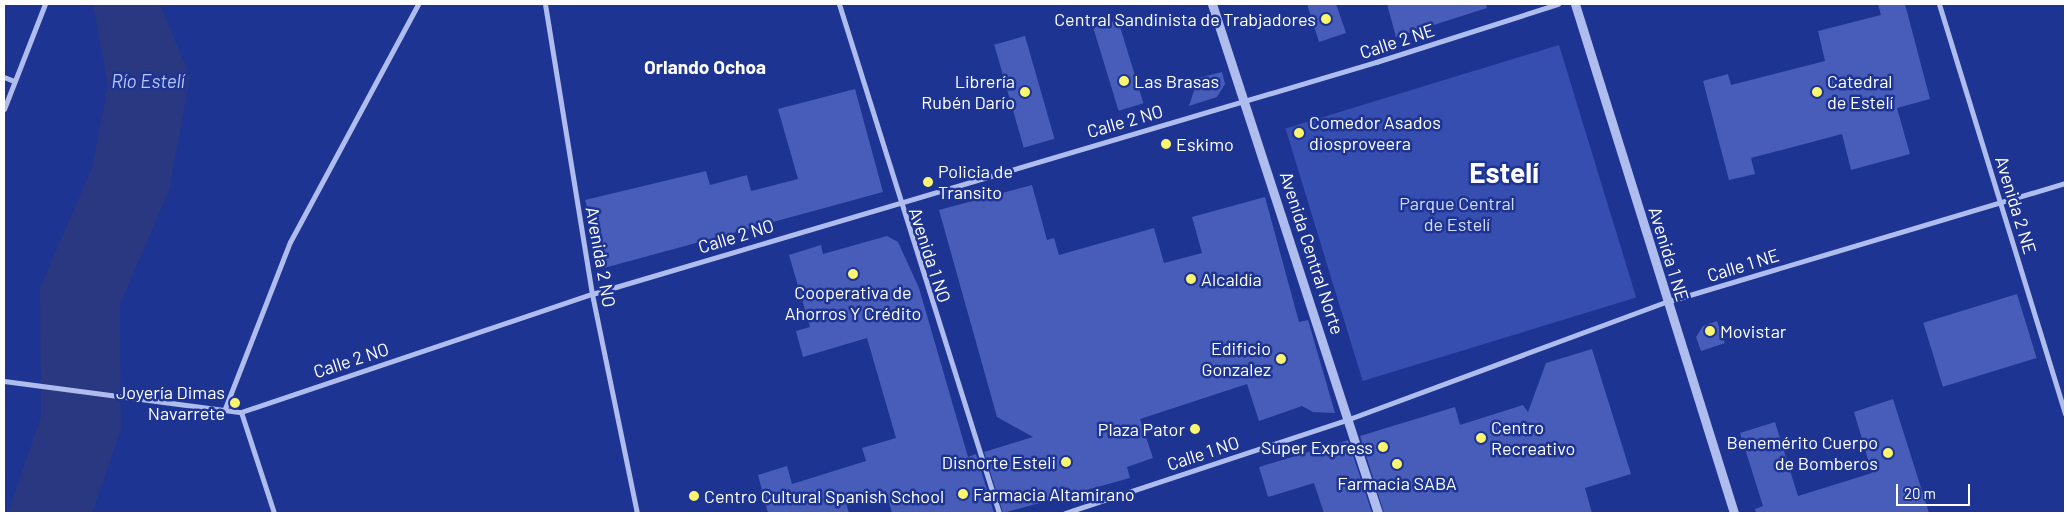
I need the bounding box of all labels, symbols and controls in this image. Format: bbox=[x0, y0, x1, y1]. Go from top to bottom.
place label: Central Sandinista de Trabjadores bbox=[1054, 8, 1316, 30]
marker: Central Sandinista de Trabjadores bbox=[1320, 13, 1332, 25]
street label: Calle 2 NE bbox=[1357, 19, 1437, 63]
district label: Orlando Ochoa bbox=[644, 56, 766, 78]
water label: Río Estelí bbox=[111, 70, 185, 92]
place label: Las Brasas bbox=[1134, 70, 1219, 92]
place label: Librería Rubén Darío bbox=[921, 71, 1015, 114]
place label: Catedral de Estelí bbox=[1827, 71, 1893, 114]
marker: Las Brasas bbox=[1118, 75, 1130, 87]
marker: Librería Rubén Darío bbox=[1019, 86, 1031, 98]
marker: Catedral de Estelí bbox=[1811, 86, 1823, 98]
street label: Calle 2 NO bbox=[1084, 100, 1166, 142]
place label: Comedor Asados diosproveera bbox=[1309, 112, 1441, 154]
marker: Comedor Asados diosproveera bbox=[1293, 127, 1305, 139]
place label: Eskimo bbox=[1176, 133, 1234, 155]
marker: Eskimo bbox=[1160, 138, 1172, 150]
street label: Avenida 2 NE bbox=[1991, 153, 2041, 257]
district label: Estelí bbox=[1469, 155, 1539, 189]
place label: Policia de Transito bbox=[938, 161, 1013, 203]
street label: Avenida Central Norte bbox=[1275, 169, 1349, 337]
marker: Policia de Transito bbox=[922, 176, 934, 188]
park label: Parque Central de Estelí bbox=[1399, 193, 1515, 235]
street label: Avenida 1 NE bbox=[1644, 204, 1694, 304]
street label: Avenida 2 NO bbox=[582, 205, 620, 309]
street label: Avenida 1 NO bbox=[905, 205, 955, 305]
street label: Calle 2 NO bbox=[696, 214, 776, 258]
street label: Calle 1 NE bbox=[1704, 244, 1782, 286]
marker: Cooperativa de Ahorros Y Crédito bbox=[847, 268, 859, 280]
place label: Alcaldía bbox=[1201, 268, 1262, 290]
marker: Alcaldía bbox=[1185, 273, 1197, 285]
place label: Cooperativa de Ahorros Y Crédito bbox=[785, 282, 921, 324]
place label: Movistar bbox=[1720, 320, 1786, 342]
marker: Movistar bbox=[1704, 325, 1716, 337]
street label: Calle 2 NO bbox=[311, 338, 391, 382]
place label: Edificio Gonzalez bbox=[1202, 338, 1271, 380]
marker: Edificio Gonzalez bbox=[1275, 353, 1287, 365]
place label: Joyería Dimas Navarrete bbox=[116, 382, 225, 424]
marker: Joyería Dimas Navarrete bbox=[229, 397, 241, 409]
place label: Centro Recreativo bbox=[1491, 417, 1575, 459]
place label: Plaza Pator bbox=[1098, 418, 1185, 440]
marker: Plaza Pator bbox=[1189, 423, 1201, 435]
street label: Calle 1 NO bbox=[1164, 431, 1242, 475]
marker: Centro Recreativo bbox=[1475, 432, 1487, 444]
place label: Benemérito Cuerpo de Bomberos bbox=[1726, 432, 1878, 474]
place label: Super Express bbox=[1261, 436, 1373, 458]
marker: Super Express bbox=[1377, 441, 1389, 453]
marker: Benemérito Cuerpo de Bomberos bbox=[1882, 447, 1894, 459]
place label: Disnorte Esteli bbox=[942, 451, 1056, 473]
marker: Disnorte Esteli bbox=[1060, 456, 1072, 468]
marker: Farmacia SABA bbox=[1391, 458, 1403, 470]
place label: Farmacia SABA bbox=[1337, 472, 1457, 494]
scale bar bbox=[1899, 474, 1973, 506]
place label: Farmacia Altamirano bbox=[973, 483, 1135, 505]
text: 20 m bbox=[1904, 484, 1936, 502]
place label: Centro Cultural Spanish School bbox=[704, 485, 944, 507]
marker: Farmacia Altamirano bbox=[957, 488, 969, 500]
marker: Centro Cultural Spanish School bbox=[688, 490, 700, 502]

